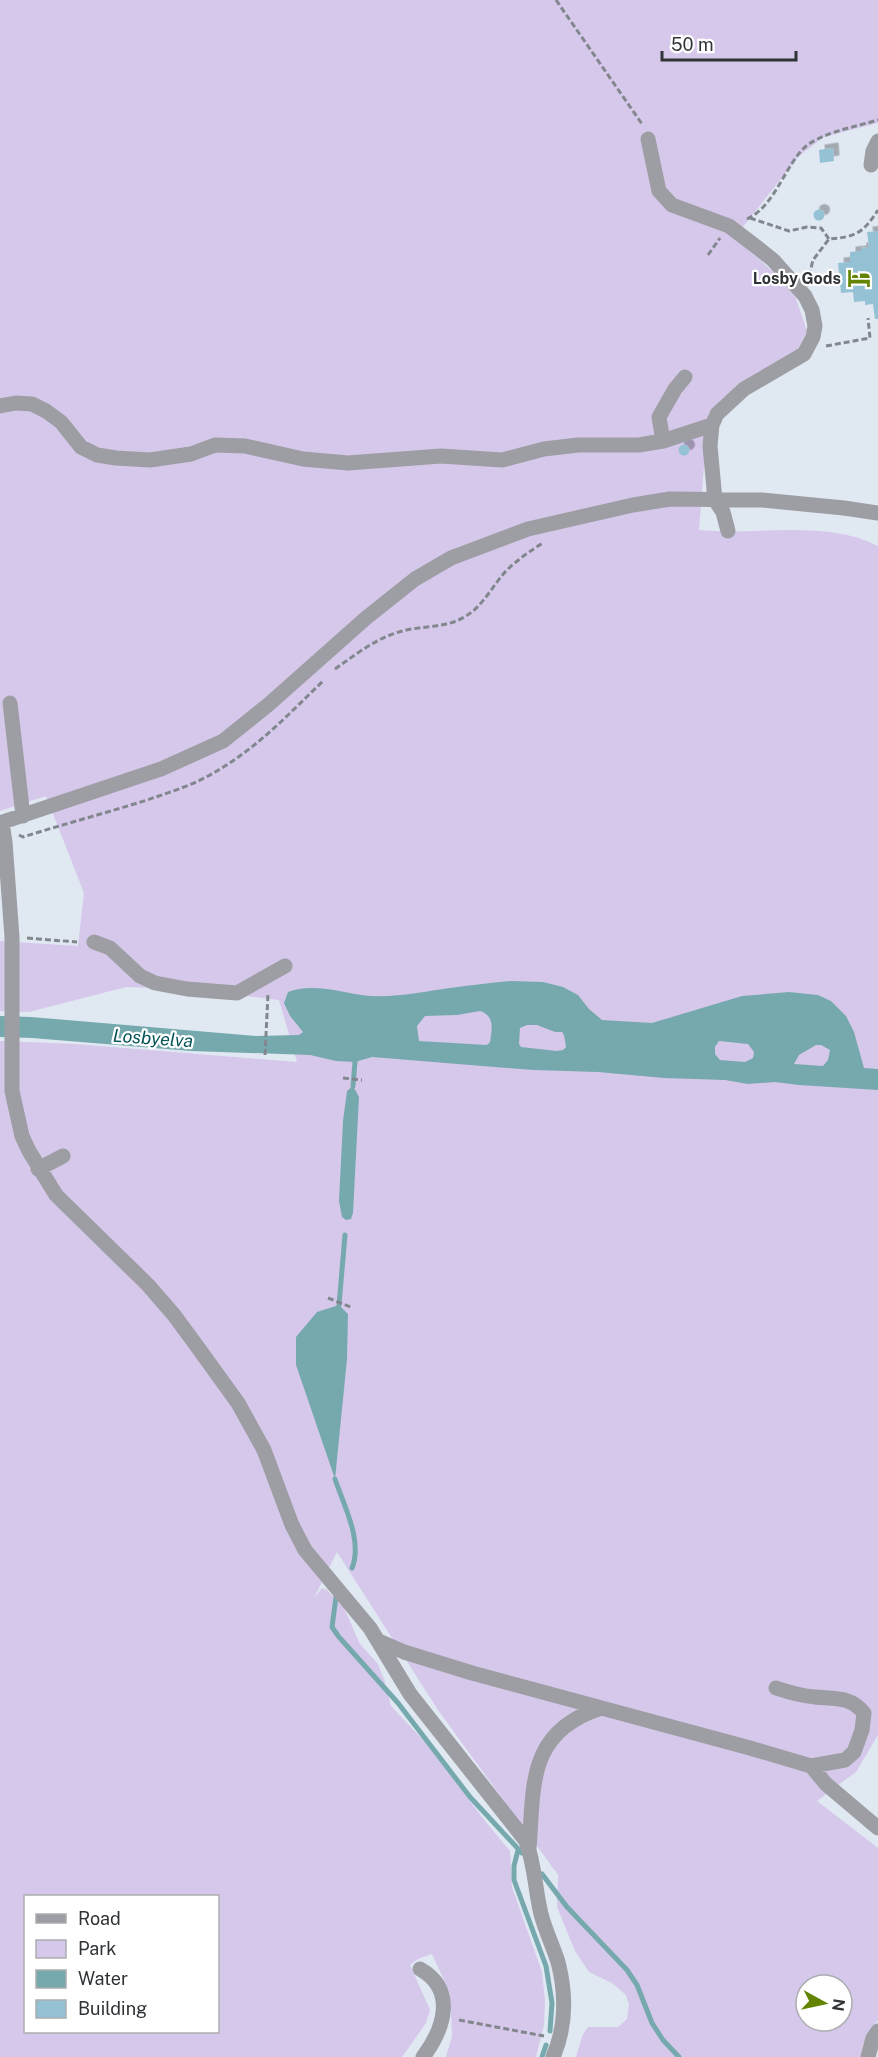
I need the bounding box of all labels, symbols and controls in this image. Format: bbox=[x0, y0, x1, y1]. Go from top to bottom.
scale bar bbox=[662, 24, 796, 62]
text: 50 m bbox=[671, 34, 714, 55]
hotel icon: Losby Gods bbox=[846, 265, 872, 291]
place label: Losby Gods bbox=[753, 269, 841, 288]
water label: Losbyelva bbox=[112, 1025, 194, 1051]
legend bbox=[24, 1895, 219, 2033]
text: Road bbox=[78, 1908, 121, 1929]
text: Park bbox=[78, 1938, 116, 1959]
text: Water bbox=[78, 1968, 128, 1989]
north arrow bbox=[794, 1973, 854, 2033]
text: N bbox=[828, 1997, 849, 2013]
text: Building bbox=[78, 1998, 147, 2019]

